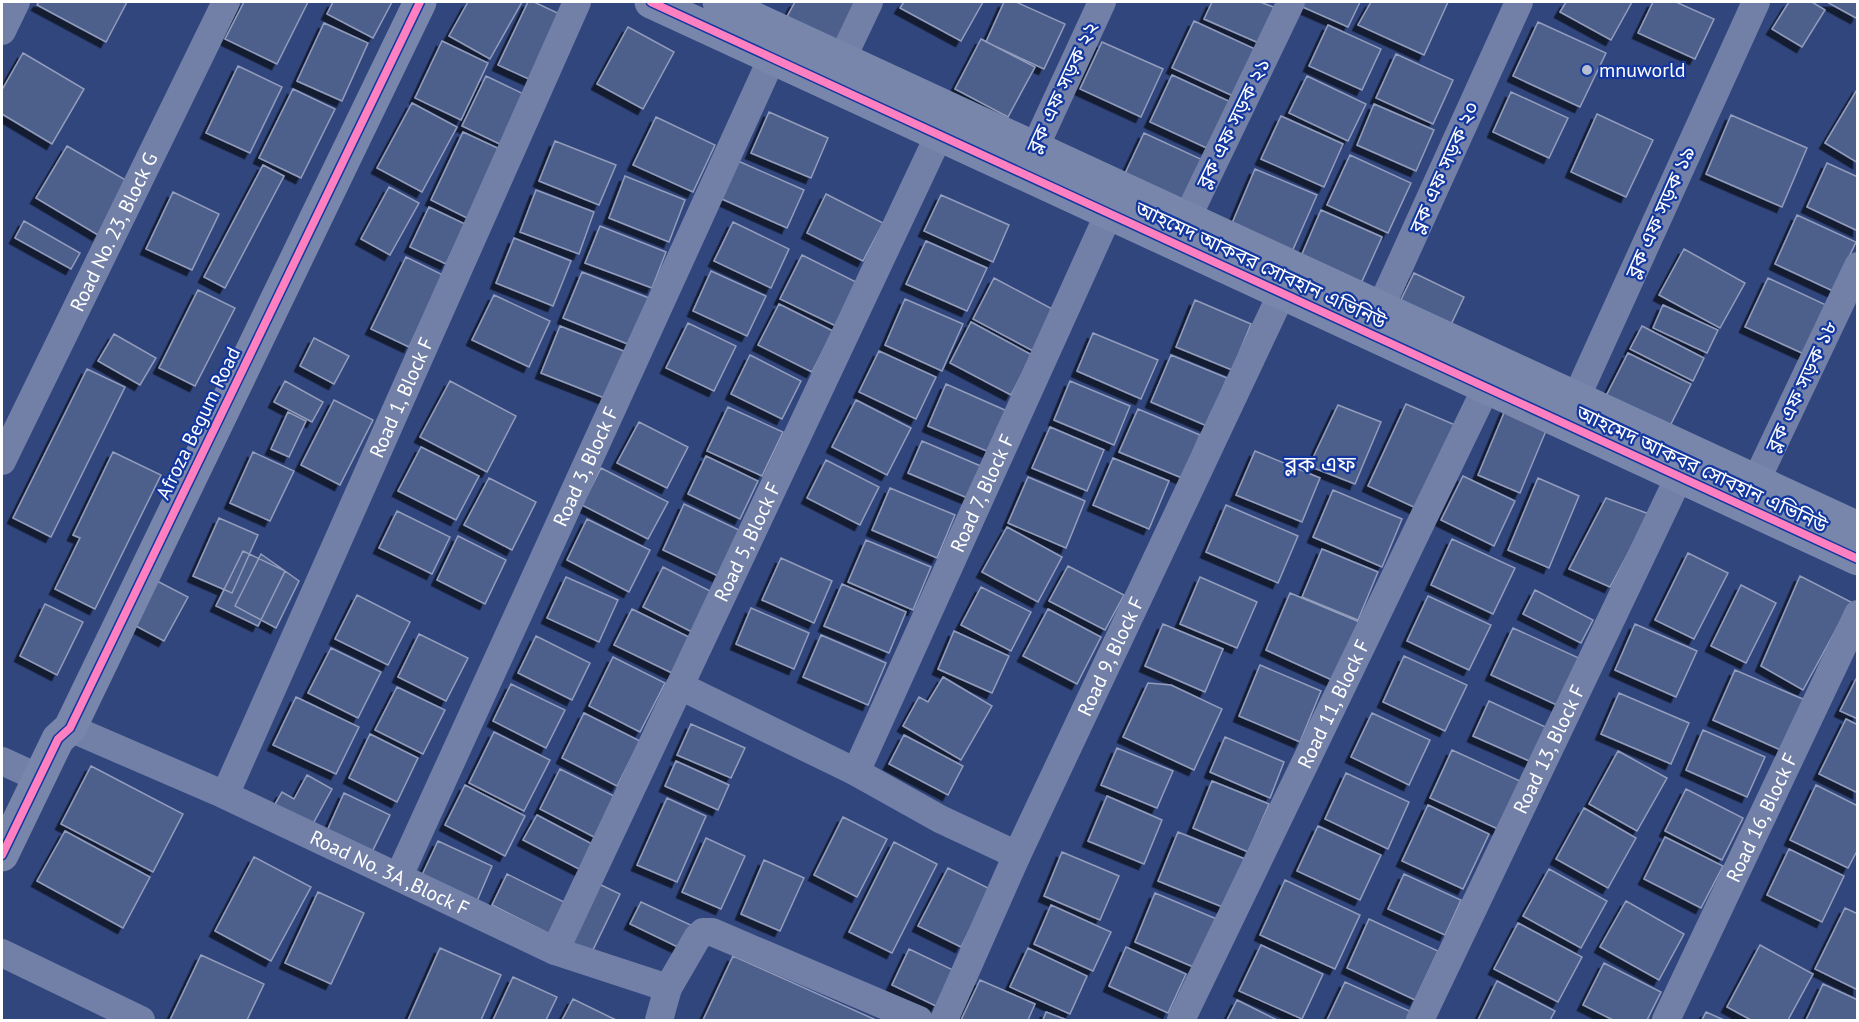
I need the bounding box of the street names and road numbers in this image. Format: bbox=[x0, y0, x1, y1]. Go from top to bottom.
street label: ব্লক এফ সড়ক ২২ bbox=[1020, 17, 1104, 158]
street label: ব্লক এফ সড়ক ২১ bbox=[1190, 54, 1276, 193]
street label: ব্লক এফ সড়ক ২০ bbox=[1403, 97, 1485, 238]
street label: ব্লক এফ সড়ক ১৯ bbox=[1619, 142, 1701, 283]
street label: Road No. 23, Block G bbox=[64, 148, 164, 316]
street label: আহমেদ আকবর সোবহান এভিনিউ bbox=[1130, 195, 1391, 335]
street label: ব্লক এফ সড়ক ১৮ bbox=[1759, 316, 1843, 457]
street label: Road 1, Block F bbox=[363, 333, 440, 462]
street label: Afroza Begum Road bbox=[150, 342, 246, 504]
street label: আহমেদ আকবর সোবহান এভিনিউ bbox=[1571, 399, 1832, 539]
street label: Road 3, Block F bbox=[547, 403, 624, 531]
street label: Road 7, Block F bbox=[944, 430, 1020, 556]
street label: Road 5, Block F bbox=[708, 478, 787, 606]
street label: Road 9, Block F bbox=[1071, 593, 1150, 720]
street label: Road 11, Block F bbox=[1291, 635, 1376, 772]
street label: Road 13, Block F bbox=[1507, 681, 1591, 818]
street label: Road 16, Block F bbox=[1720, 749, 1803, 886]
street label: Road No. 3A ,Block F bbox=[306, 824, 473, 922]

